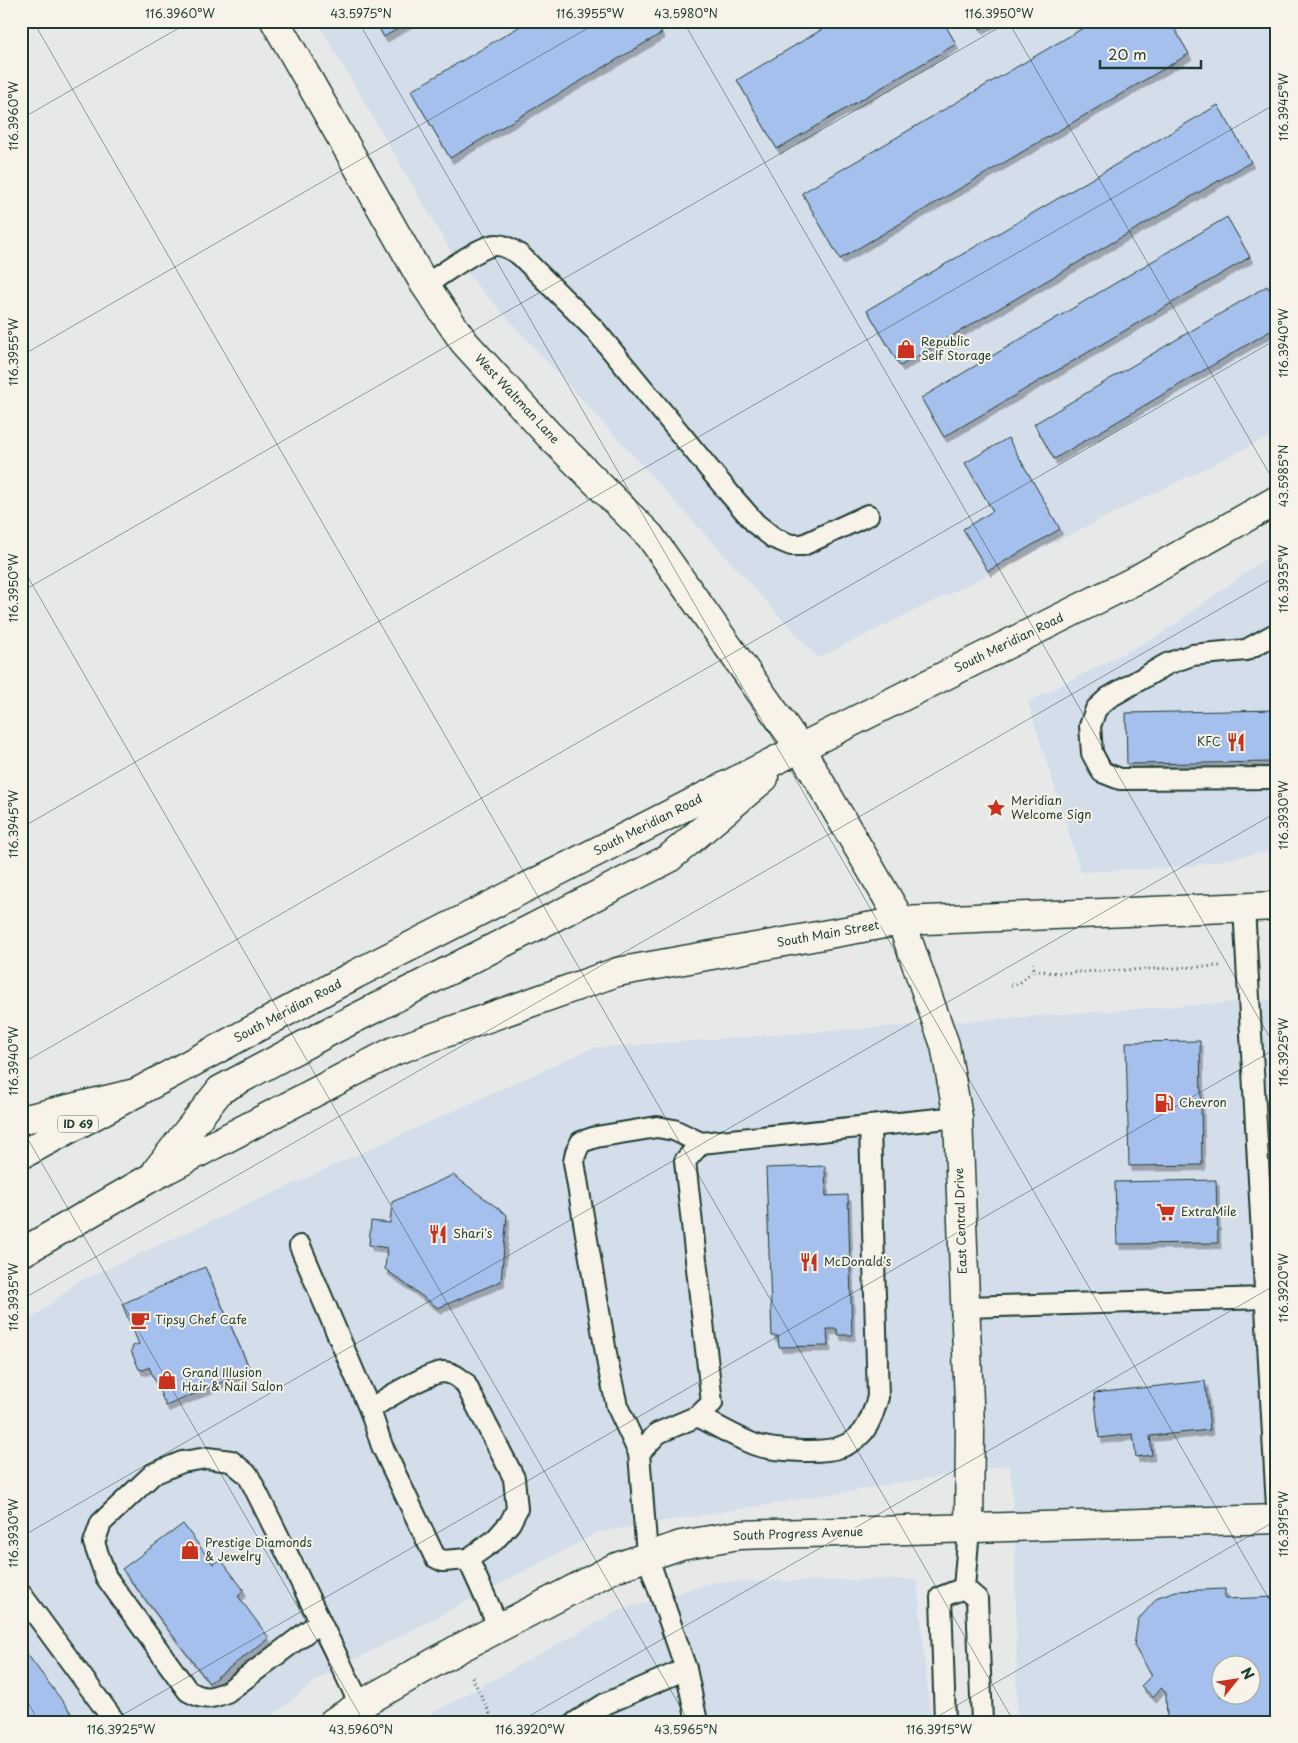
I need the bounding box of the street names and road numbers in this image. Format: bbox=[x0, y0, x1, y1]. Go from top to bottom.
street label: West Waltman Lane bbox=[471, 349, 564, 448]
street label: South Meridian Road bbox=[951, 608, 1066, 676]
street label: South Meridian Road bbox=[590, 789, 705, 859]
street label: South Main Street bbox=[775, 915, 881, 951]
street label: South Meridian Road bbox=[230, 974, 345, 1046]
road number: ID 69 bbox=[58, 1116, 98, 1132]
street label: East Central Drive bbox=[949, 1168, 971, 1275]
street label: South Progress Avenue bbox=[732, 1522, 864, 1544]

